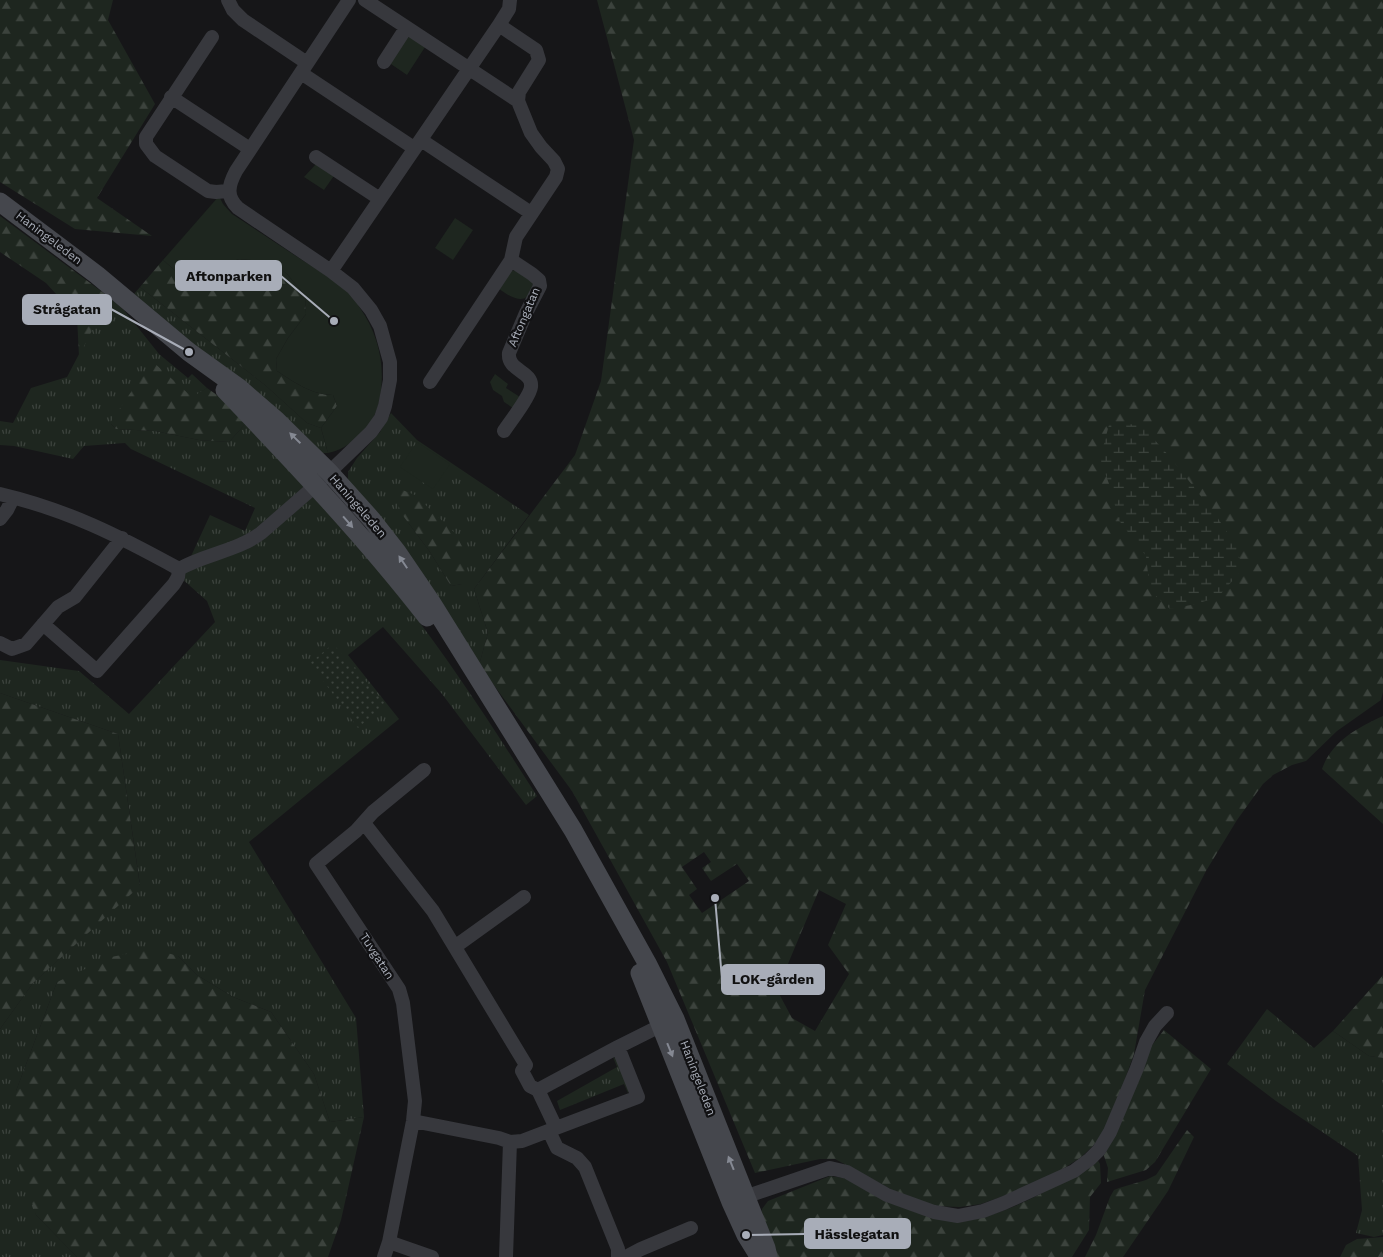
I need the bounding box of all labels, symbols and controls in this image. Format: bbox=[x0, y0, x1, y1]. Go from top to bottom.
street label: Haningeleden bbox=[13, 209, 85, 267]
callout: Aftonparken bbox=[176, 261, 281, 290]
text: Aftonparken bbox=[186, 268, 272, 284]
street label: Aftongatan bbox=[505, 285, 543, 349]
callout: Strågatan bbox=[23, 295, 111, 324]
text: Strågatan bbox=[33, 301, 101, 317]
one-way arrow bbox=[289, 432, 301, 444]
street label: Haningeleden bbox=[327, 471, 389, 541]
one-way arrow bbox=[342, 516, 353, 529]
one-way arrow bbox=[398, 555, 408, 568]
street label: Tuvgatan bbox=[357, 930, 397, 982]
callout: LOK-gården bbox=[722, 965, 824, 994]
text: LOK-gården bbox=[732, 971, 814, 987]
street label: Haningeleden bbox=[677, 1038, 719, 1118]
one-way arrow bbox=[666, 1043, 674, 1058]
one-way arrow bbox=[727, 1155, 735, 1170]
callout: Hässlegatan bbox=[805, 1219, 910, 1248]
text: Hässlegatan bbox=[815, 1226, 899, 1242]

